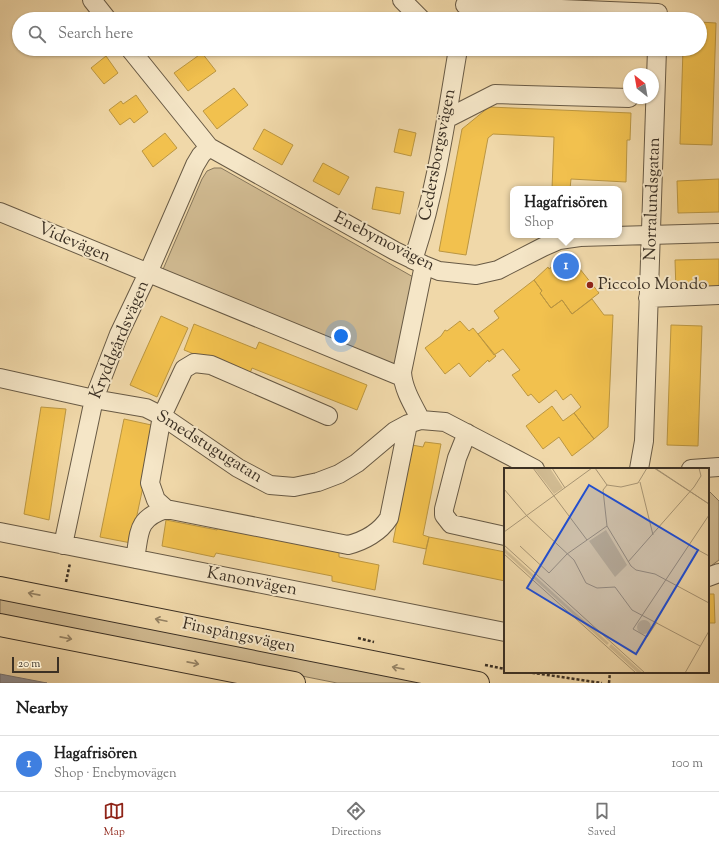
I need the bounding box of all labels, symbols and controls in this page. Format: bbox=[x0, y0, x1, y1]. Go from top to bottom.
search box bbox=[12, 12, 707, 56]
icon: search bbox=[26, 23, 48, 45]
text: Search here bbox=[58, 24, 133, 45]
north arrow bbox=[623, 68, 659, 104]
street label: Cedersborgsvägen bbox=[413, 87, 463, 223]
street label: Norralundsgatan bbox=[639, 137, 667, 261]
popup bbox=[510, 186, 622, 238]
text: Hagafrisören bbox=[524, 193, 608, 214]
street label: Enebymovägen bbox=[329, 206, 439, 278]
text: Shop bbox=[524, 214, 554, 232]
street label: Videvägen bbox=[34, 217, 114, 269]
pin: 1 bbox=[553, 251, 579, 281]
place label: Piccolo Mondo bbox=[598, 273, 707, 297]
street label: Kryddgårdsvägen bbox=[84, 277, 156, 403]
marker: Piccolo Mondo bbox=[585, 280, 595, 290]
your location bbox=[331, 326, 351, 346]
street label: Smedstugugatan bbox=[151, 405, 267, 489]
inset map bbox=[504, 468, 709, 673]
street label: Kanonvägen bbox=[205, 561, 299, 603]
one-way arrow bbox=[28, 590, 41, 598]
street label: Finspångsvägen bbox=[180, 612, 298, 660]
one-way arrow bbox=[155, 616, 168, 624]
one-way arrow bbox=[59, 634, 72, 642]
scale bar bbox=[12, 655, 59, 674]
text: 20 m bbox=[18, 656, 40, 672]
one-way arrow bbox=[186, 659, 199, 667]
one-way arrow bbox=[392, 664, 405, 672]
text: Nearby bbox=[16, 697, 68, 721]
text: Hagafrisören bbox=[54, 744, 137, 765]
text: 1 bbox=[27, 755, 31, 773]
text: 100 m bbox=[671, 755, 703, 773]
text: Shop · Enebymovägen bbox=[54, 765, 177, 783]
tab: Map bbox=[103, 800, 125, 840]
tab: Directions bbox=[332, 800, 381, 840]
tab: Saved bbox=[588, 800, 616, 840]

